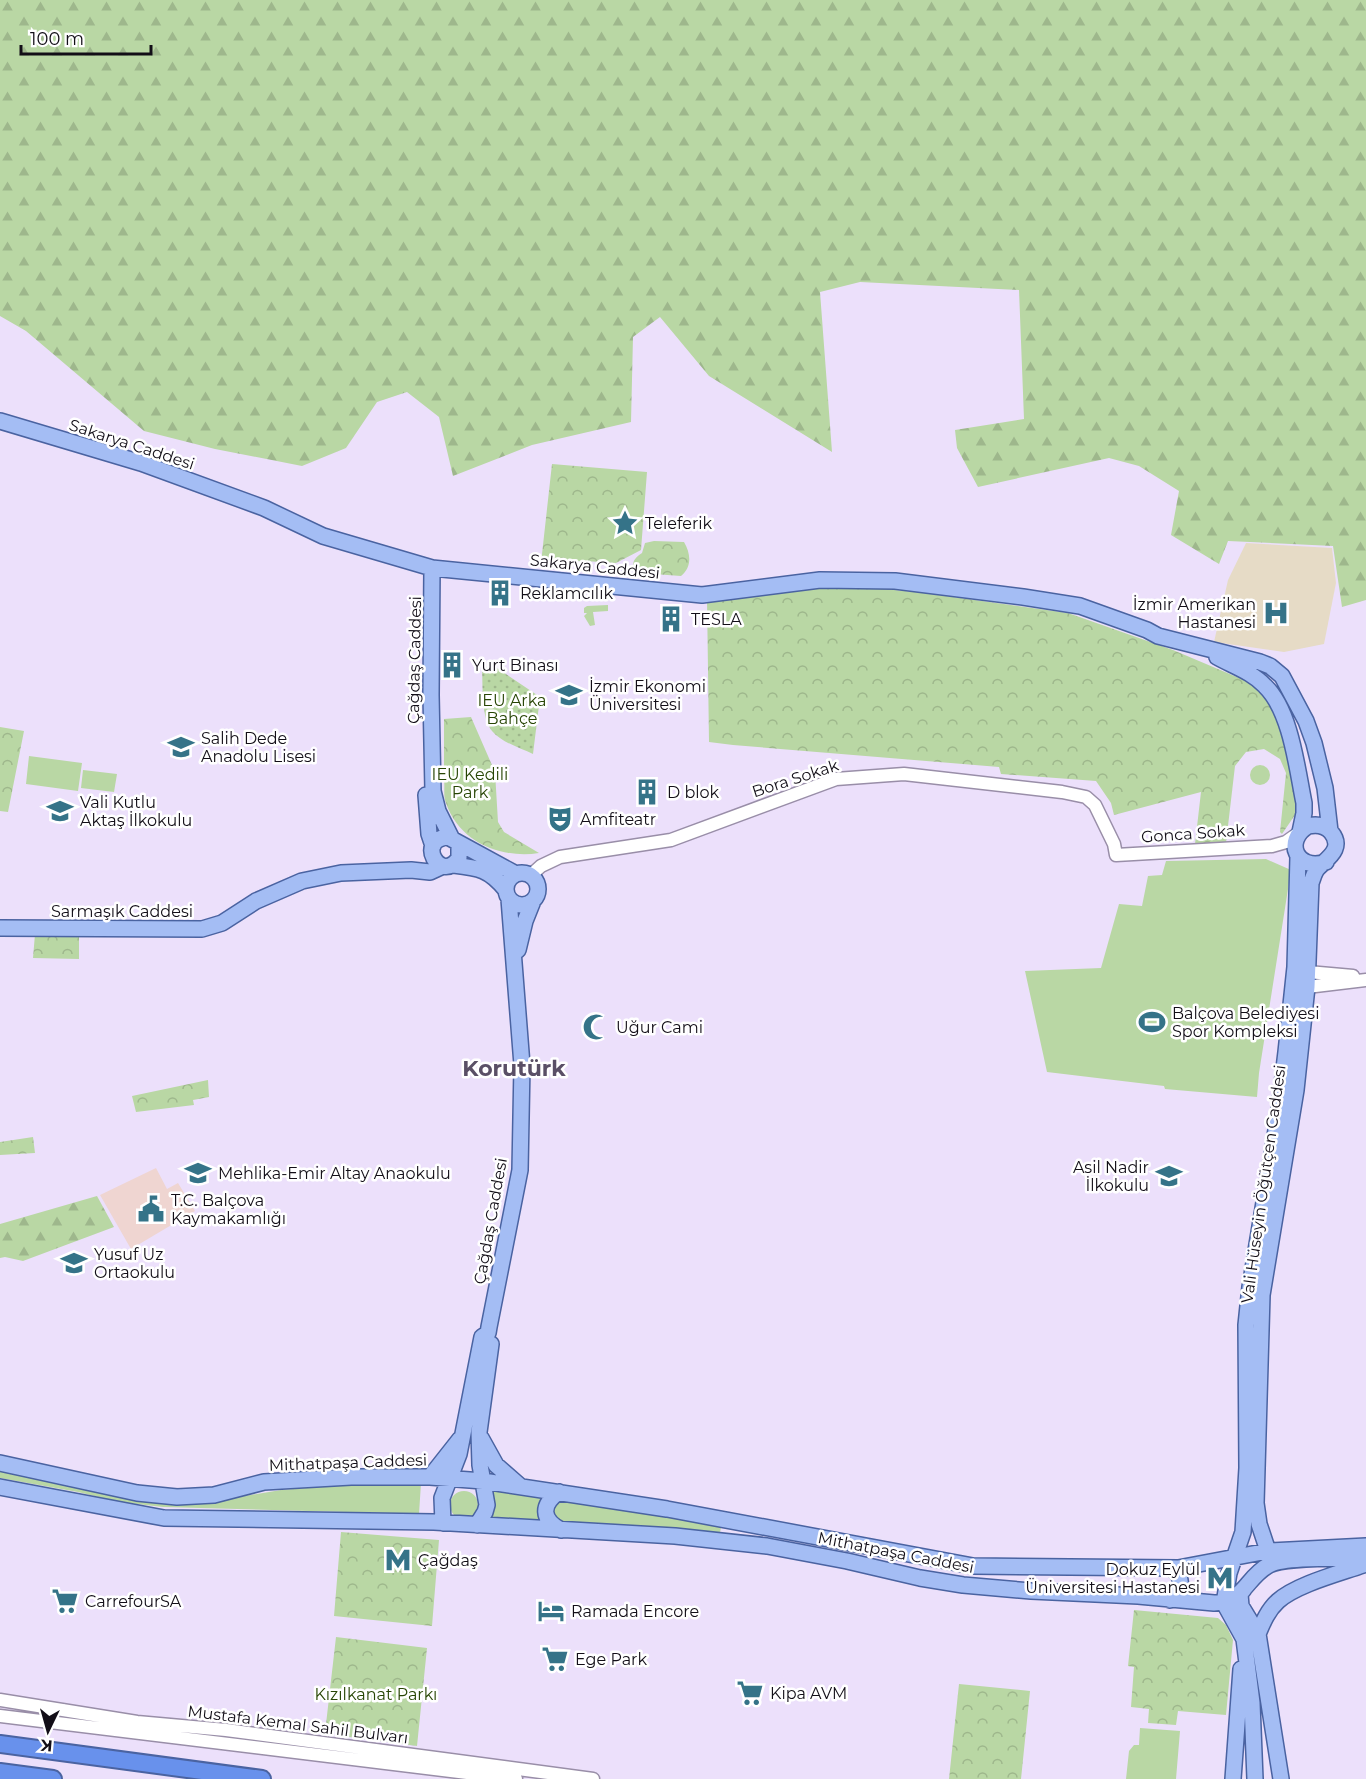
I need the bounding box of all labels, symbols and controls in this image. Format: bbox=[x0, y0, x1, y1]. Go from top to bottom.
scale bar bbox=[21, 18, 152, 56]
text: 100 m bbox=[30, 28, 84, 50]
street label: Sakarya Caddesi bbox=[67, 415, 197, 474]
place icon: Teleferik bbox=[610, 508, 640, 538]
place label: Teleferik bbox=[645, 514, 712, 533]
street label: Sakarya Caddesi bbox=[529, 550, 661, 583]
building icon: Reklamcılık bbox=[485, 578, 515, 608]
place label: Reklamcılık bbox=[520, 584, 613, 603]
place label: İzmir Amerikan Hastanesi bbox=[1133, 595, 1256, 632]
street label: Çağdaş Caddesi bbox=[404, 596, 425, 724]
hospital icon: İzmir Amerikan Hastanesi bbox=[1261, 598, 1291, 628]
building icon: TESLA bbox=[656, 604, 686, 634]
place label: TESLA bbox=[691, 610, 742, 629]
building icon: Yurt Binası bbox=[437, 650, 467, 680]
place label: Yurt Binası bbox=[472, 656, 558, 675]
place label: İzmir Ekonomi Üniversitesi bbox=[589, 677, 706, 714]
school or university icon: İzmir Ekonomi Üniversitesi bbox=[554, 680, 584, 710]
park label: IEU Arka Bahçe bbox=[477, 691, 547, 728]
place label: Salih Dede Anadolu Lisesi bbox=[201, 729, 316, 766]
school or university icon: Salih Dede Anadolu Lisesi bbox=[166, 732, 196, 762]
street label: Bora Sokak bbox=[750, 755, 841, 801]
park label: IEU Kedili Park bbox=[432, 765, 508, 802]
building icon: D blok bbox=[632, 777, 662, 807]
place label: D blok bbox=[667, 783, 720, 802]
place label: Vali Kutlu Aktaş İlkokulu bbox=[80, 793, 192, 830]
school or university icon: Vali Kutlu Aktaş İlkokulu bbox=[45, 796, 75, 826]
theatre icon: Amfiteatr bbox=[545, 804, 575, 834]
place label: Amfiteatr bbox=[580, 810, 656, 829]
street label: Gonca Sokak bbox=[1140, 820, 1246, 847]
street label: Sarmaşık Caddesi bbox=[51, 902, 193, 921]
place label: Balçova Belediyesi Spor Kompleksi bbox=[1172, 1004, 1319, 1041]
sports icon: Balçova Belediyesi Spor Kompleksi bbox=[1137, 1007, 1167, 1037]
mosque icon: Uğur Cami bbox=[581, 1012, 611, 1042]
place label: Uğur Cami bbox=[616, 1018, 703, 1037]
district label: Korutürk bbox=[462, 1055, 566, 1082]
street label: Vali Hüseyin Öğütçen Caddesi bbox=[1236, 1063, 1290, 1305]
street label: Çağdaş Caddesi bbox=[470, 1156, 511, 1286]
school or university icon: Mehlika-Emir Altay Anaokulu bbox=[183, 1158, 213, 1188]
place label: Asil Nadir İlkokulu bbox=[1073, 1158, 1149, 1195]
school or university icon: Asil Nadir İlkokulu bbox=[1154, 1161, 1184, 1191]
place label: Mehlika-Emir Altay Anaokulu bbox=[218, 1164, 451, 1183]
place label: T.C. Balçova Kaymakamlığı bbox=[171, 1191, 286, 1228]
public building icon: T.C. Balçova Kaymakamlığı bbox=[136, 1194, 166, 1224]
place label: Yusuf Uz Ortaokulu bbox=[94, 1245, 175, 1282]
school or university icon: Yusuf Uz Ortaokulu bbox=[59, 1248, 89, 1278]
street label: Mithatpaşa Caddesi bbox=[268, 1450, 428, 1475]
street label: Mithatpaşa Caddesi bbox=[816, 1528, 976, 1577]
metro station icon: Çağdaş bbox=[383, 1545, 413, 1575]
place label: Çağdaş bbox=[418, 1551, 478, 1570]
place label: Dokuz Eylül Üniversitesi Hastanesi bbox=[1025, 1560, 1200, 1597]
metro station icon: Dokuz Eylül Üniversitesi Hastanesi bbox=[1205, 1563, 1235, 1593]
supermarket icon: CarrefourSA bbox=[50, 1586, 80, 1616]
place label: CarrefourSA bbox=[85, 1592, 182, 1611]
hotel icon: Ramada Encore bbox=[536, 1596, 566, 1626]
place label: Ramada Encore bbox=[571, 1602, 699, 1621]
supermarket icon: Ege Park bbox=[540, 1644, 570, 1674]
place label: Ege Park bbox=[575, 1650, 647, 1669]
supermarket icon: Kipa AVM bbox=[735, 1678, 765, 1708]
place label: Kipa AVM bbox=[770, 1684, 847, 1703]
park label: Kızılkanat Parkı bbox=[315, 1685, 437, 1704]
north arrow bbox=[18, 1701, 78, 1761]
street label: Mustafa Kemal Sahil Bulvarı bbox=[186, 1702, 409, 1747]
text: K bbox=[39, 1735, 53, 1755]

